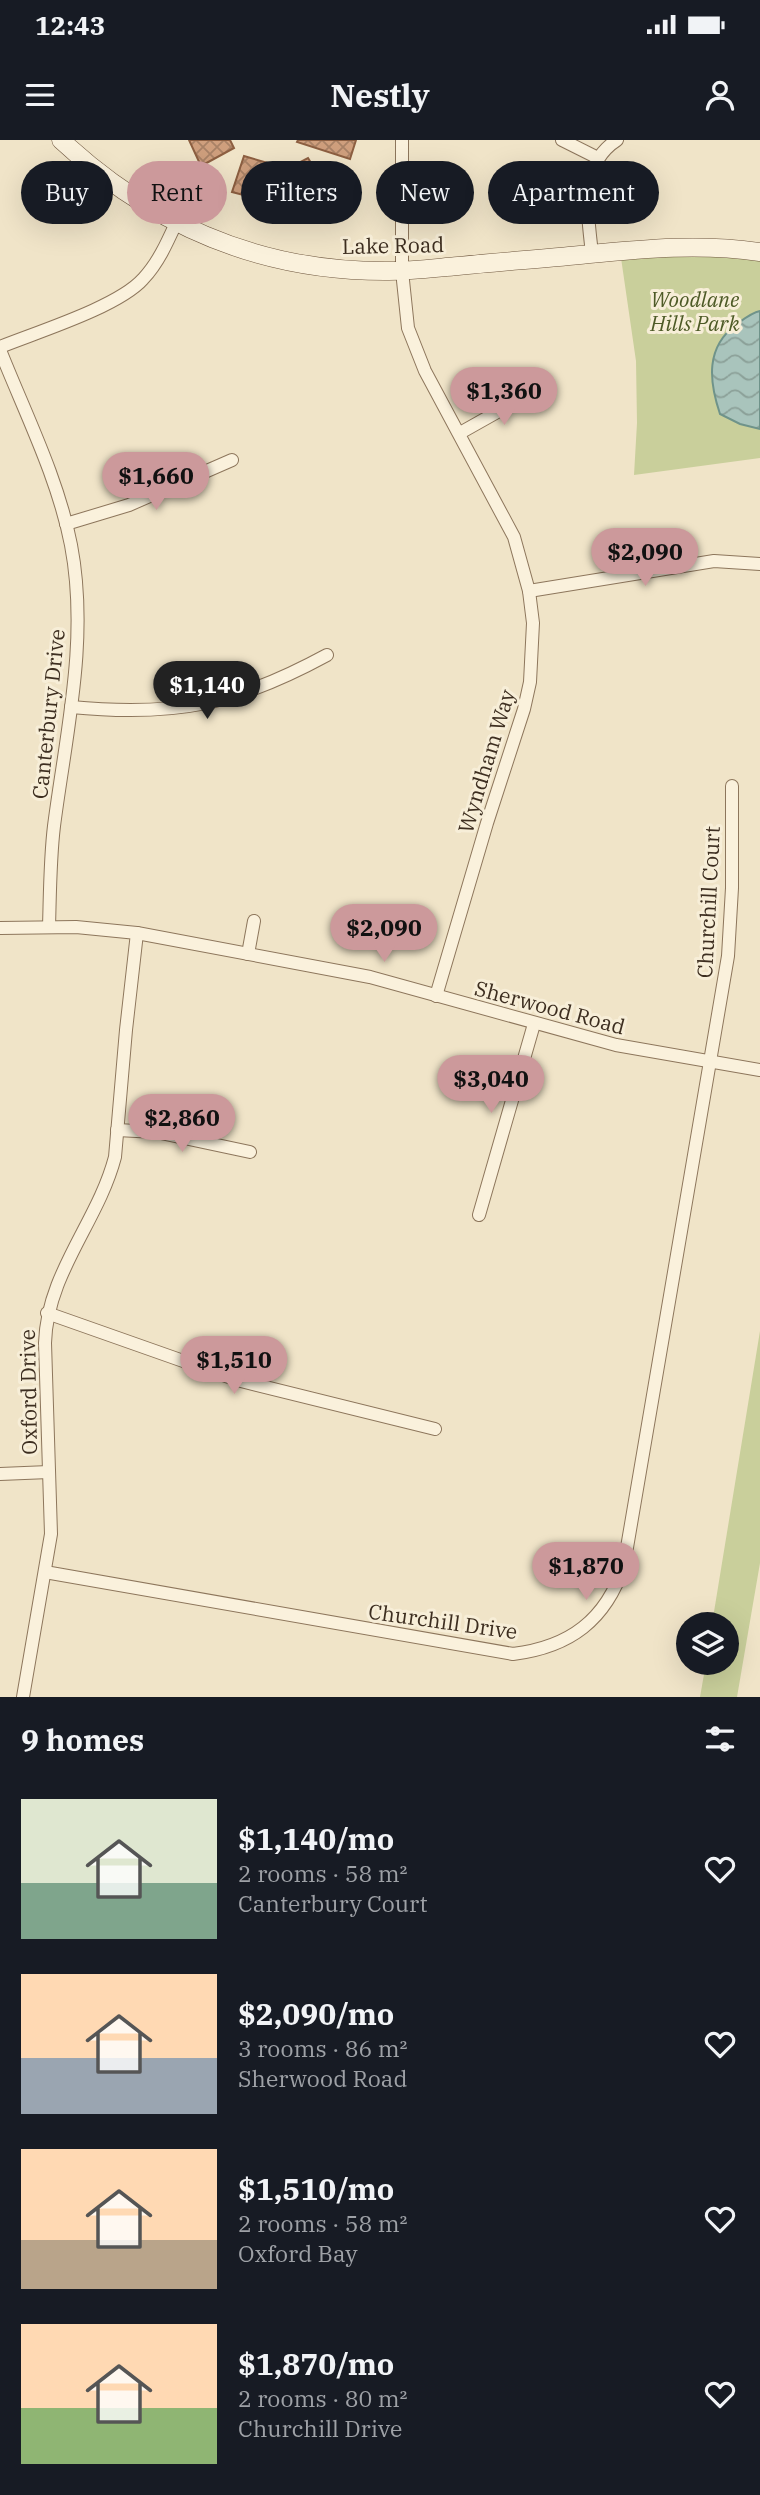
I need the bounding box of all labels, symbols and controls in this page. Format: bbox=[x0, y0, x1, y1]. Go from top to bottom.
text: 12:43 bbox=[35, 8, 105, 42]
text: Nestly bbox=[330, 74, 430, 116]
icon: menu bbox=[21, 76, 59, 114]
icon: person bbox=[701, 76, 739, 114]
chip: Buy bbox=[21, 161, 113, 224]
chip: Rent bbox=[127, 161, 227, 224]
chip: Filters bbox=[241, 161, 362, 224]
chip: New bbox=[376, 161, 474, 224]
chip: Apartment bbox=[488, 161, 659, 224]
street label: Lake Road bbox=[342, 230, 445, 260]
park label: Woodlane Hills Park bbox=[649, 285, 741, 337]
pin: $1,360 bbox=[447, 368, 561, 427]
text: $1,360 bbox=[466, 375, 542, 405]
pin: $1,660 bbox=[99, 452, 213, 512]
text: $1,660 bbox=[118, 460, 194, 490]
pin: $2,090 bbox=[588, 528, 702, 588]
text: $2,090 bbox=[607, 536, 683, 566]
street label: Canterbury Drive bbox=[25, 628, 71, 800]
pin: $1,140 bbox=[150, 662, 264, 721]
text: $1,140 bbox=[169, 669, 245, 699]
street label: Wyndham Way bbox=[451, 685, 521, 836]
street label: Churchill Court bbox=[690, 825, 726, 979]
pin: $2,090 bbox=[327, 904, 441, 964]
text: $2,090 bbox=[346, 912, 422, 942]
street label: Sherwood Road bbox=[472, 973, 629, 1041]
pin: $3,040 bbox=[434, 1056, 548, 1115]
text: $3,040 bbox=[453, 1063, 529, 1093]
pin: $2,860 bbox=[125, 1094, 239, 1154]
text: $2,860 bbox=[144, 1102, 220, 1132]
street label: Oxford Drive bbox=[13, 1329, 43, 1455]
pin: $1,510 bbox=[177, 1336, 291, 1396]
text: $1,510 bbox=[196, 1344, 272, 1374]
pin: $1,870 bbox=[529, 1542, 643, 1602]
text: $1,870 bbox=[548, 1550, 624, 1580]
street label: Churchill Drive bbox=[367, 1597, 519, 1645]
map controls bbox=[676, 1612, 739, 1675]
button: layers bbox=[676, 1612, 739, 1675]
text: 9 homes bbox=[21, 1720, 144, 1759]
icon: filters bbox=[701, 1720, 739, 1758]
text: $1,140/mo bbox=[238, 1819, 394, 1858]
icon: home bbox=[77, 1827, 161, 1911]
icon: heart bbox=[701, 1850, 739, 1888]
text: 2 rooms · 58 m² bbox=[238, 1858, 408, 1888]
text: Canterbury Court bbox=[238, 1888, 428, 1918]
text: $2,090/mo bbox=[238, 1994, 394, 2033]
icon: home bbox=[77, 2002, 161, 2086]
icon: heart bbox=[701, 2025, 739, 2063]
text: 3 rooms · 86 m² bbox=[238, 2033, 408, 2063]
text: Sherwood Road bbox=[238, 2063, 407, 2093]
text: $1,510/mo bbox=[238, 2169, 394, 2208]
icon: home bbox=[77, 2177, 161, 2261]
icon: heart bbox=[701, 2200, 739, 2238]
text: 2 rooms · 58 m² bbox=[238, 2208, 408, 2238]
text: Oxford Bay bbox=[238, 2238, 358, 2268]
text: $1,870/mo bbox=[238, 2344, 394, 2383]
icon: home bbox=[77, 2352, 161, 2436]
icon: heart bbox=[701, 2375, 739, 2413]
text: 2 rooms · 80 m² bbox=[238, 2383, 408, 2413]
text: Churchill Drive bbox=[238, 2413, 402, 2443]

